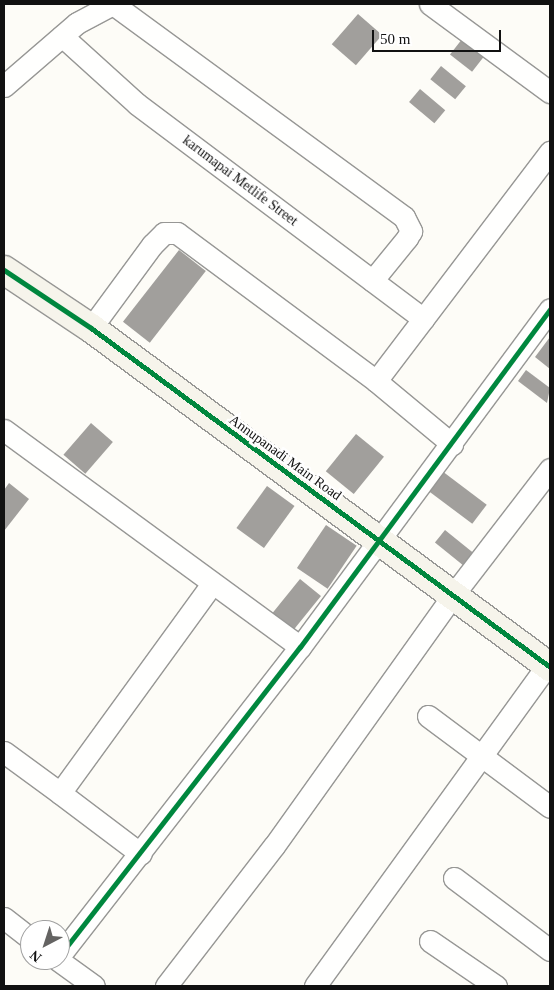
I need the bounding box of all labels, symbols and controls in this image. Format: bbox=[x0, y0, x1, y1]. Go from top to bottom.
scale bar bbox=[374, 20, 503, 52]
text: 50 m bbox=[380, 31, 410, 47]
street label: karumapai Metlife Street bbox=[179, 132, 301, 230]
street label: Annupanadi Main Road bbox=[226, 412, 344, 504]
north arrow bbox=[20, 920, 70, 970]
text: N bbox=[27, 947, 44, 965]

